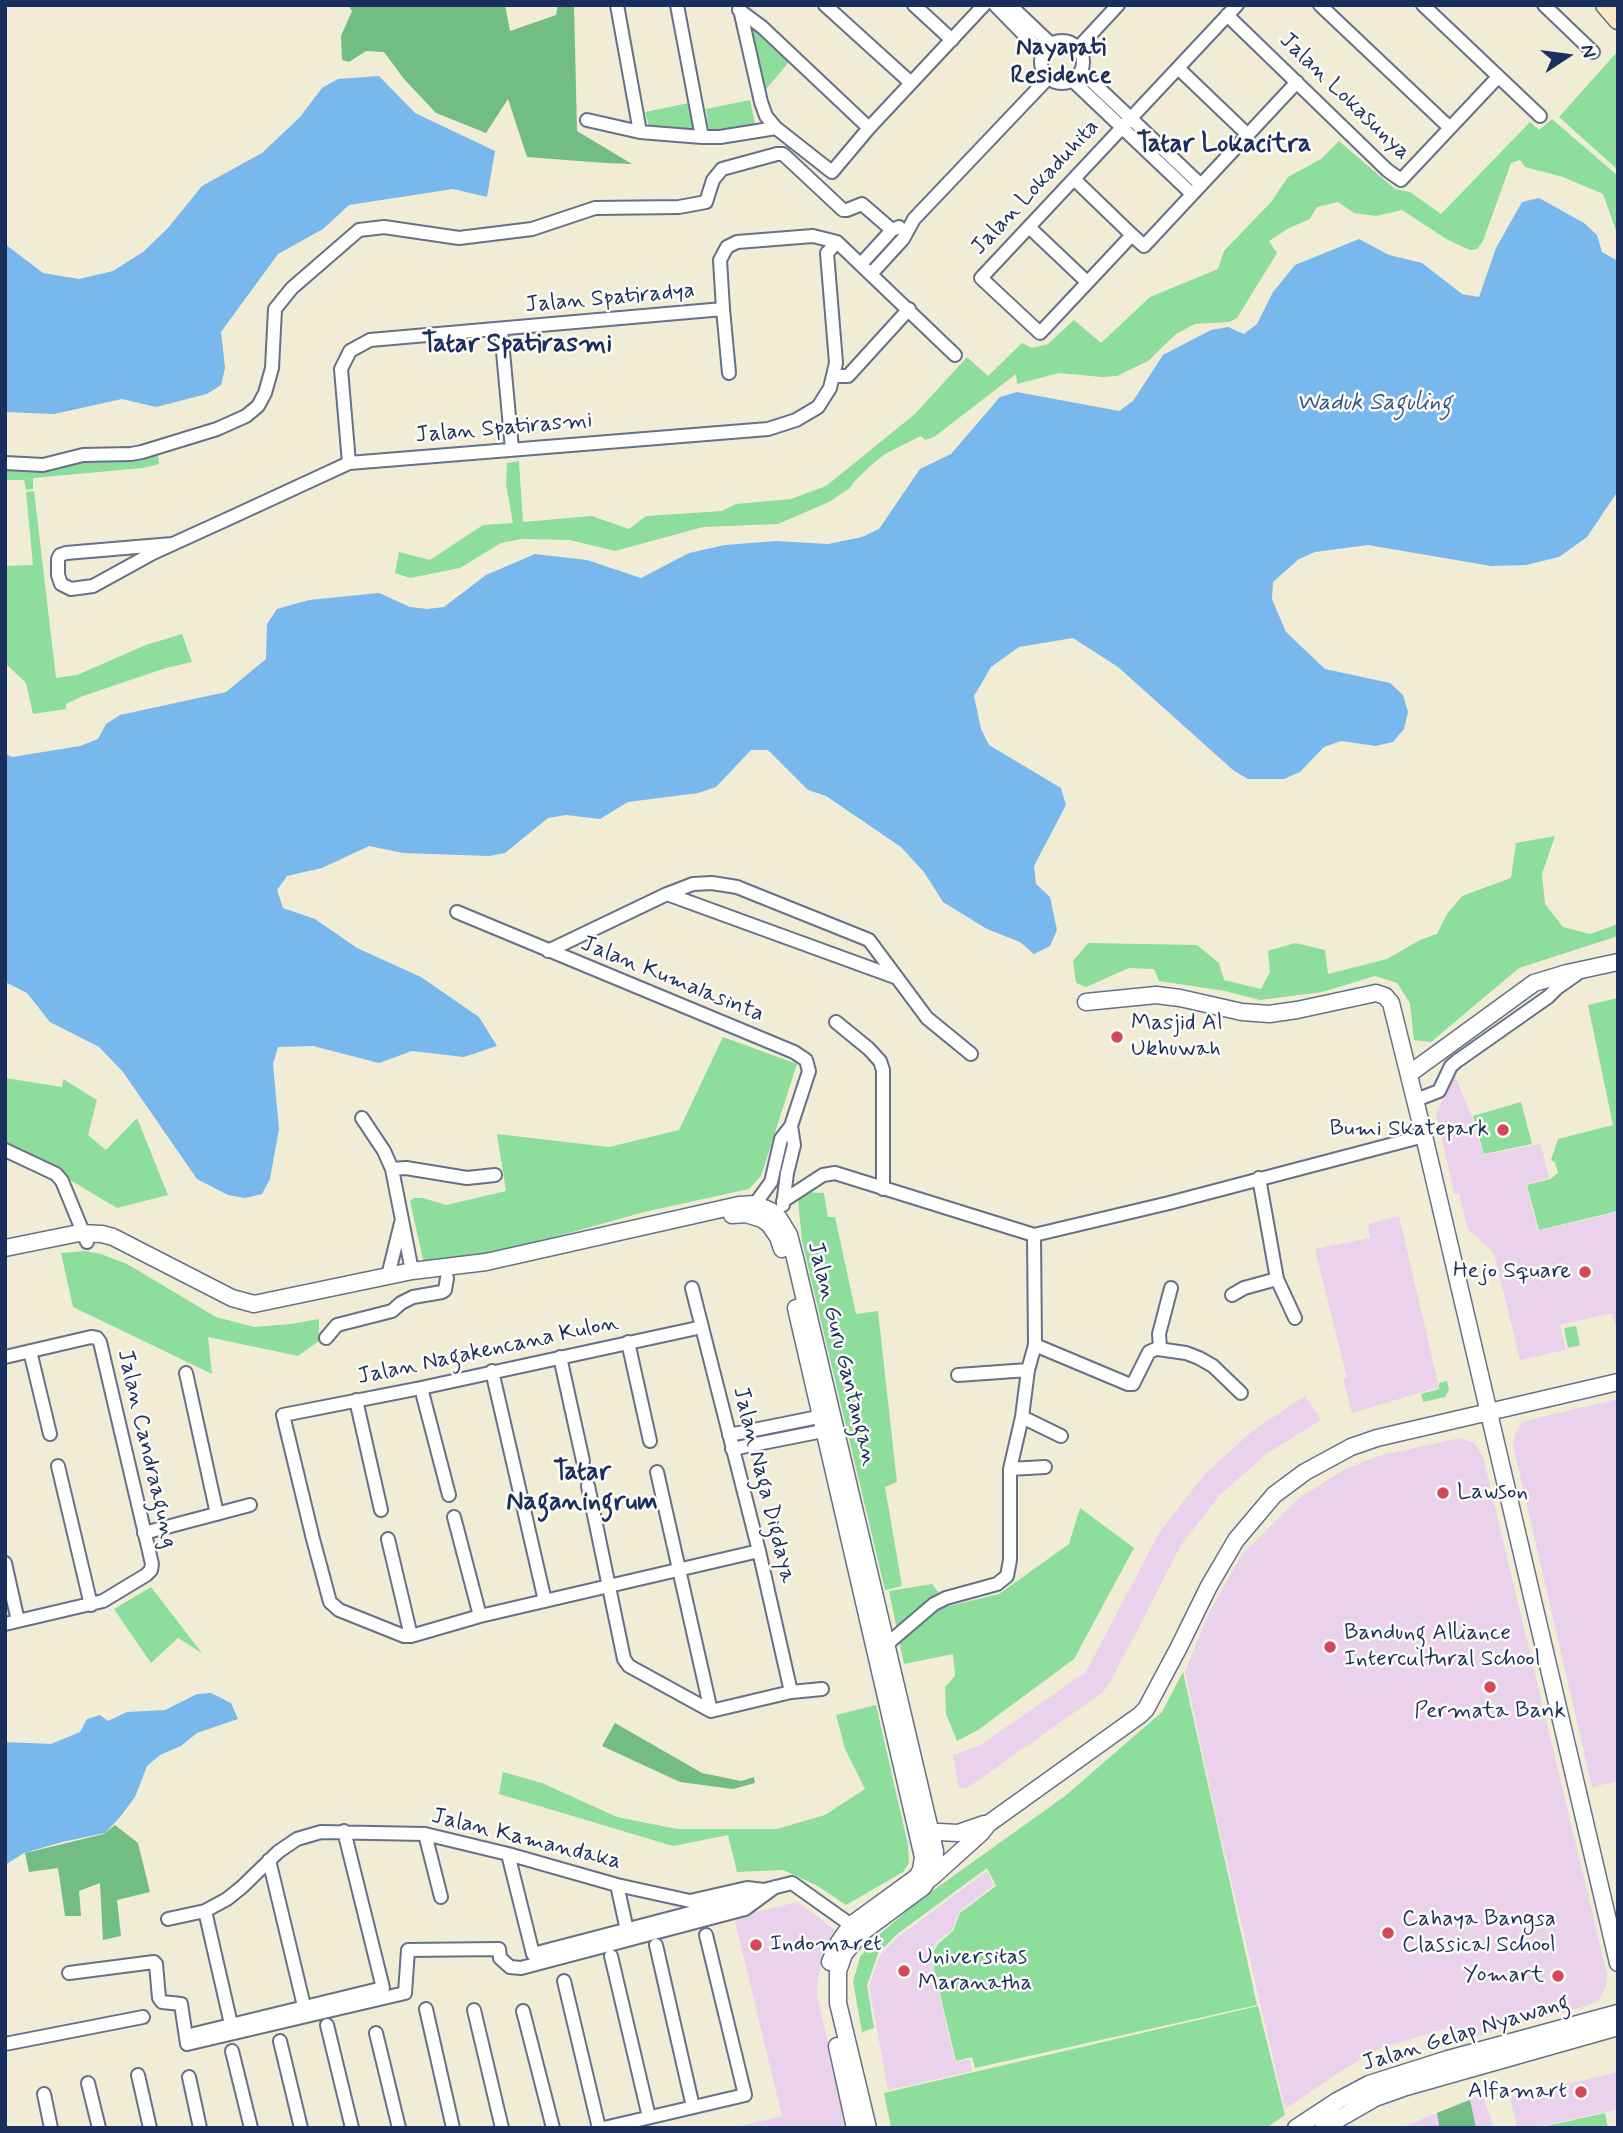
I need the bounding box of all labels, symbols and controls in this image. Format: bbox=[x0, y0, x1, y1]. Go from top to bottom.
north arrow bbox=[1532, 21, 1602, 91]
street label: Jalan Lokasunya bbox=[1273, 27, 1415, 167]
district label: Nayapati Residence bbox=[1011, 35, 1111, 91]
text: N bbox=[1574, 42, 1602, 60]
street label: Jalan Lokaduhita bbox=[966, 114, 1106, 262]
district label: Tatar Lokacitra bbox=[1137, 130, 1311, 162]
street label: Jalan Spatiradya bbox=[524, 278, 696, 320]
district label: Tatar Spatirasmi bbox=[422, 330, 612, 362]
water label: Waduk Saguling bbox=[1296, 390, 1452, 418]
street label: Jalan Spatirasmi bbox=[414, 408, 594, 450]
street label: Jalan Kumalasinta bbox=[576, 931, 768, 1029]
place label: Masjid Al Ukhuwah bbox=[1131, 1010, 1223, 1064]
marker: Masjid Al Ukhuwah bbox=[1109, 1029, 1125, 1045]
place label: Bumi Skatepark bbox=[1329, 1116, 1489, 1144]
marker: Bumi Skatepark bbox=[1495, 1122, 1511, 1138]
street label: Jalan Guru Gantangan bbox=[800, 1239, 882, 1469]
place label: Hejo Square bbox=[1453, 1258, 1571, 1286]
marker: Hejo Square bbox=[1577, 1264, 1593, 1280]
street label: Jalan Nagakencana Kulon bbox=[355, 1310, 621, 1392]
street label: Jalan Candraagung bbox=[110, 1347, 182, 1551]
street label: Jalan Naga Digdaya bbox=[725, 1384, 801, 1586]
district label: Tatar Naganingrum bbox=[506, 1458, 658, 1520]
place label: Lawson bbox=[1457, 1479, 1528, 1507]
marker: Lawson bbox=[1435, 1485, 1451, 1501]
place label: Bandung Alliance Intercultural School bbox=[1344, 1620, 1540, 1674]
marker: Bandung Alliance Intercultural School bbox=[1322, 1639, 1338, 1655]
marker: Permata Bank bbox=[1482, 1679, 1498, 1695]
place label: Permata Bank bbox=[1414, 1698, 1566, 1726]
street label: Jalan Kamandaka bbox=[428, 1803, 624, 1877]
place label: Cahaya Bangsa Classical School bbox=[1402, 1906, 1556, 1960]
marker: Cahaya Bangsa Classical School bbox=[1380, 1925, 1396, 1941]
place label: Indomaret bbox=[770, 1931, 882, 1959]
marker: Indomaret bbox=[748, 1937, 764, 1953]
place label: Universitas Maranatha bbox=[918, 1944, 1032, 1998]
place label: Yomart bbox=[1463, 1962, 1544, 1990]
marker: Universitas Maranatha bbox=[896, 1963, 912, 1979]
marker: Yomart bbox=[1550, 1968, 1566, 1984]
street label: Jalan Gelap Nyawang bbox=[1359, 1989, 1573, 2079]
place label: Alfamart bbox=[1468, 2078, 1567, 2106]
marker: Alfamart bbox=[1573, 2084, 1589, 2100]

